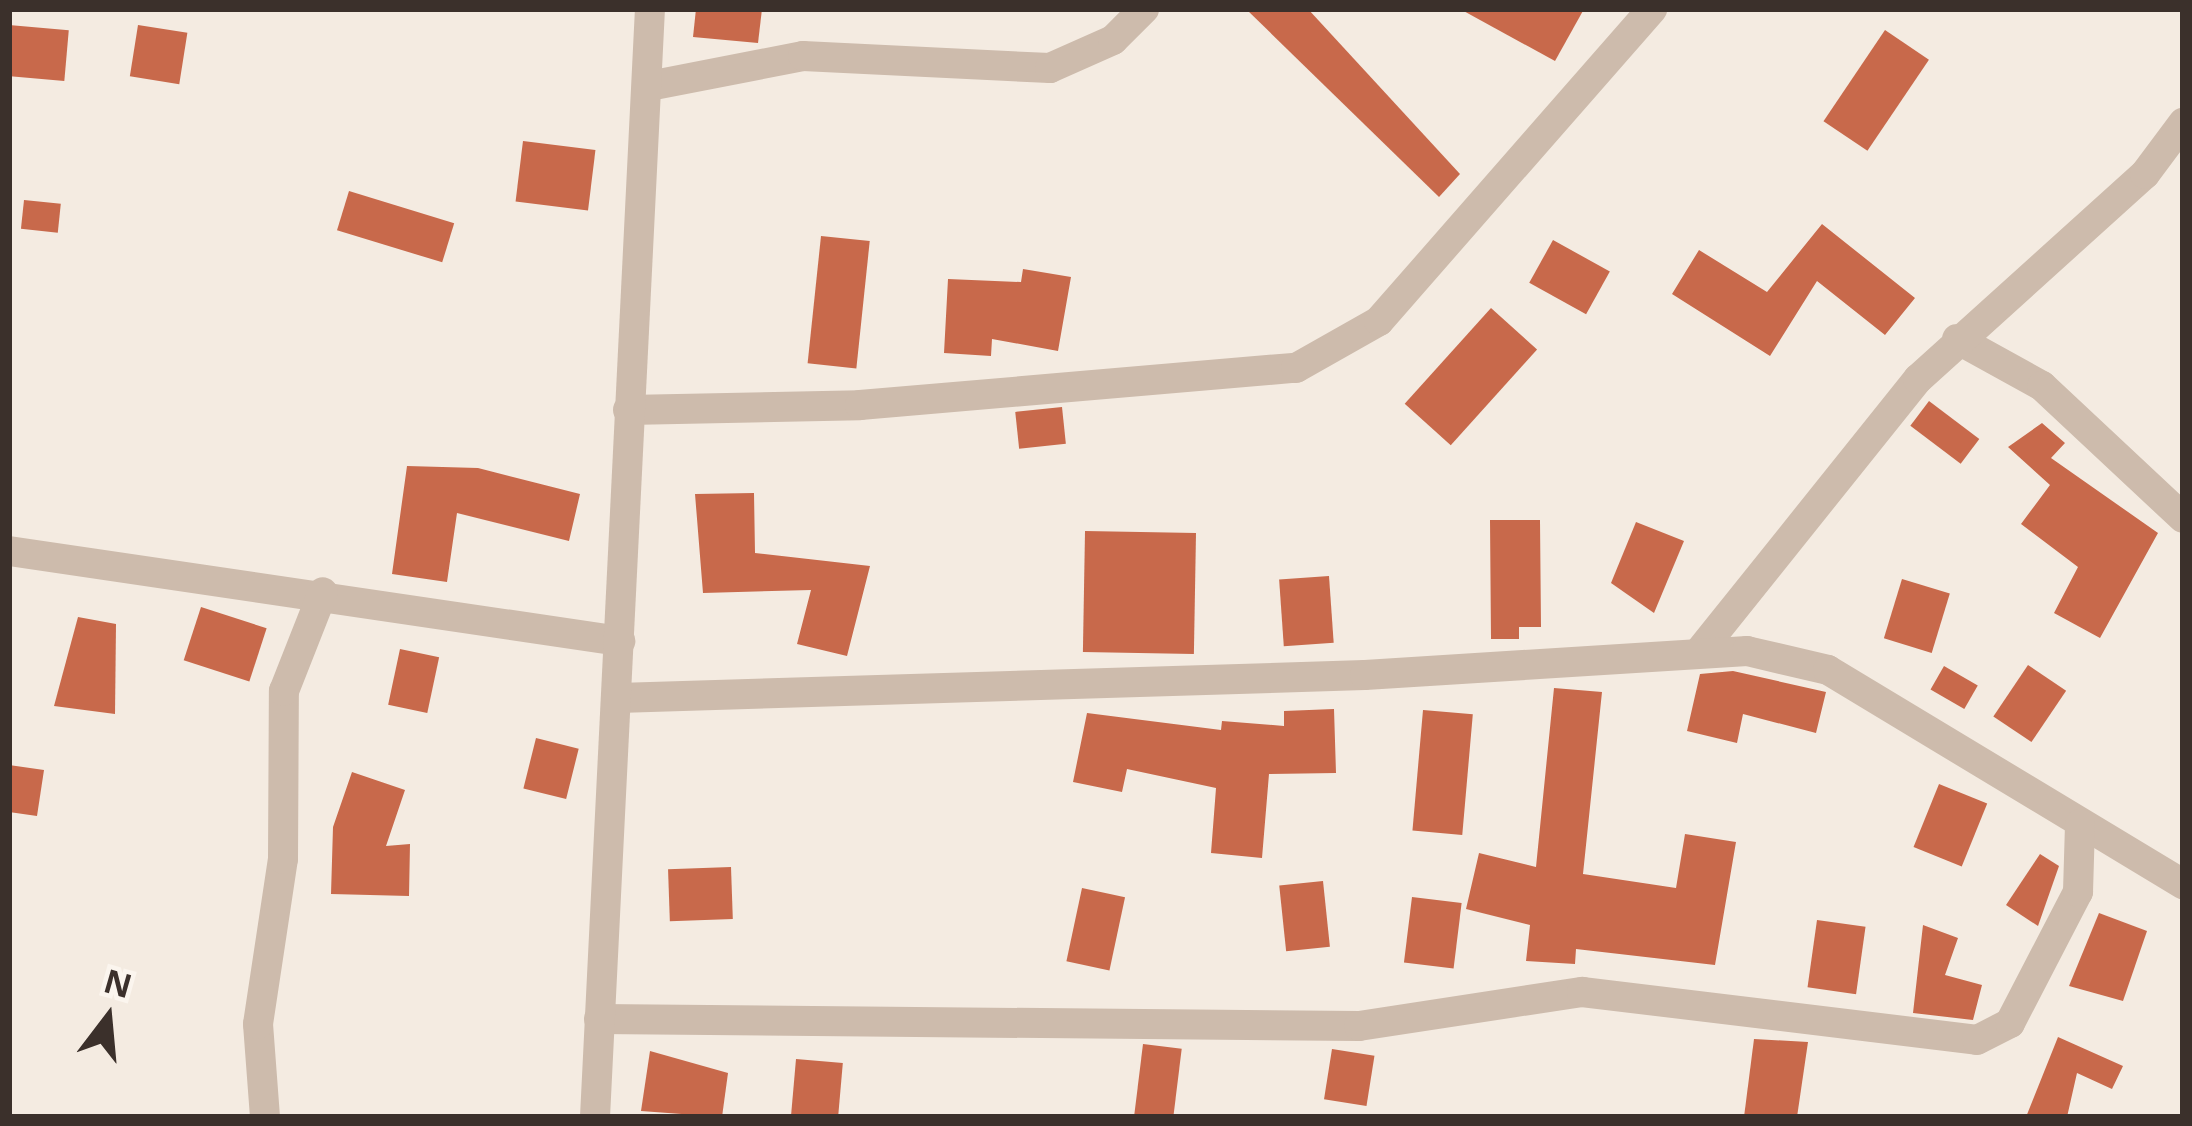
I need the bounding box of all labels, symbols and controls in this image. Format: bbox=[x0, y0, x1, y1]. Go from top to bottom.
north arrow bbox=[48, 958, 168, 1078]
text: N bbox=[99, 958, 137, 1008]

